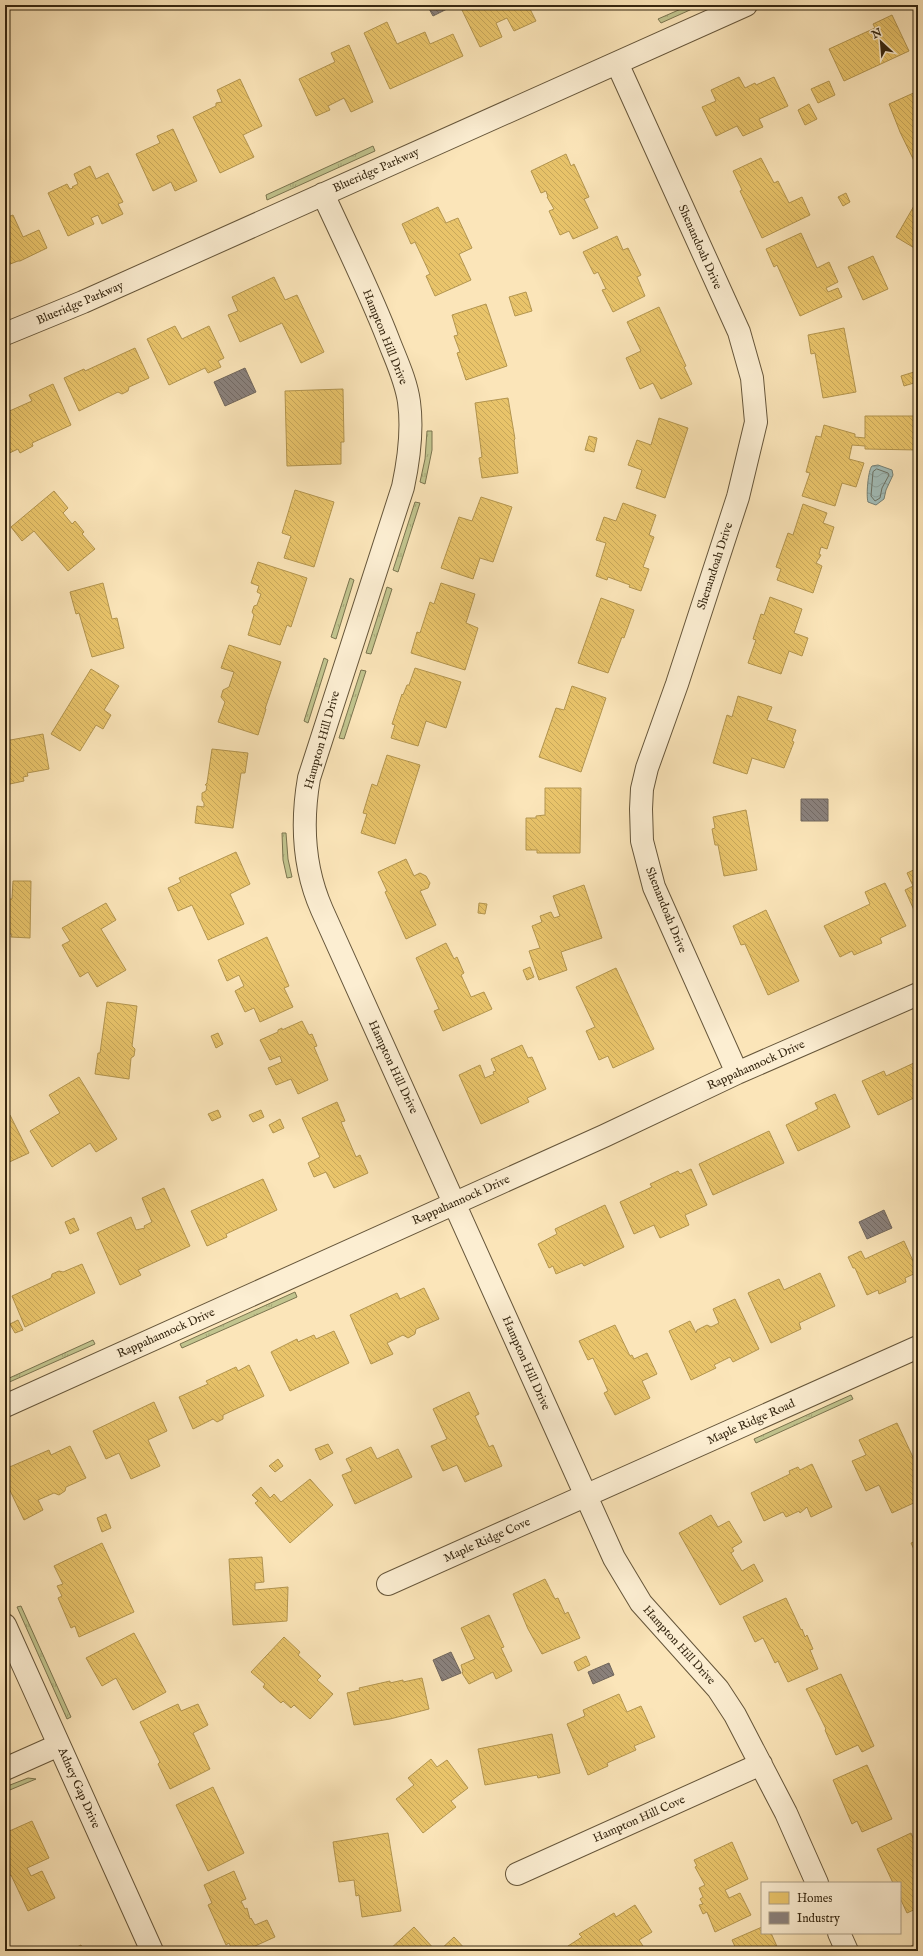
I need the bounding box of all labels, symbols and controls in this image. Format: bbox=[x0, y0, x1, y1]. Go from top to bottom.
north arrow bbox=[861, 22, 901, 62]
text: N bbox=[869, 25, 885, 43]
street label: Blueridge Parkway bbox=[330, 144, 422, 196]
street label: Shenandoah Drive bbox=[675, 202, 726, 292]
street label: Blueridge Parkway bbox=[34, 278, 126, 328]
street label: Hampton Hill Drive bbox=[358, 287, 411, 388]
street label: Shenandoah Drive bbox=[694, 520, 736, 612]
street label: Hampton Hill Drive bbox=[301, 689, 344, 791]
street label: Shenandoah Drive bbox=[642, 865, 690, 955]
street label: Hampton Hill Drive bbox=[364, 1018, 421, 1117]
street label: Rappahannock Drive bbox=[705, 1037, 808, 1094]
street label: Rappahannock Drive bbox=[410, 1172, 513, 1229]
street label: Rappahannock Drive bbox=[115, 1305, 218, 1362]
street label: Hampton Hill Drive bbox=[498, 1314, 554, 1413]
street label: Maple Ridge Road bbox=[705, 1396, 798, 1449]
street label: Maple Ridge Cove bbox=[441, 1514, 533, 1567]
street label: Hampton Hill Drive bbox=[639, 1602, 719, 1689]
street label: Adney Gap Drive bbox=[53, 1744, 104, 1832]
street label: Hampton Hill Cove bbox=[591, 1792, 688, 1847]
legend bbox=[761, 1882, 901, 1934]
text: Homes bbox=[797, 1891, 833, 1906]
text: Industry bbox=[797, 1911, 840, 1926]

